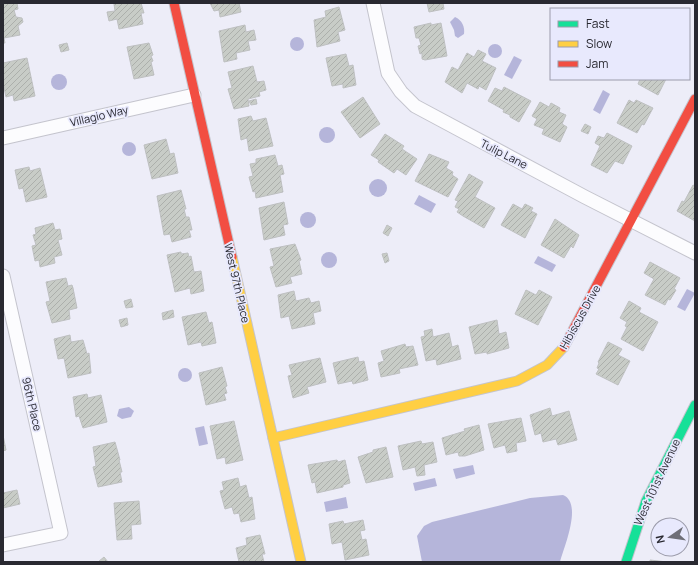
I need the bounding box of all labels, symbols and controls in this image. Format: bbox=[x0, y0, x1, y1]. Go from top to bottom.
legend bbox=[550, 8, 690, 80]
text: Fast bbox=[586, 15, 610, 32]
text: Slow bbox=[586, 35, 612, 52]
text: Jam bbox=[586, 55, 608, 72]
street label: Villagio Way bbox=[68, 101, 130, 130]
street label: Tulip Lane bbox=[478, 135, 531, 172]
street label: West 97th Place bbox=[221, 242, 254, 325]
street label: Hibiscus Drive bbox=[556, 281, 604, 352]
street label: 96th Place bbox=[19, 376, 46, 433]
street label: West 101st Avenue bbox=[630, 436, 683, 527]
north arrow bbox=[650, 517, 690, 557]
text: N bbox=[652, 534, 668, 545]

